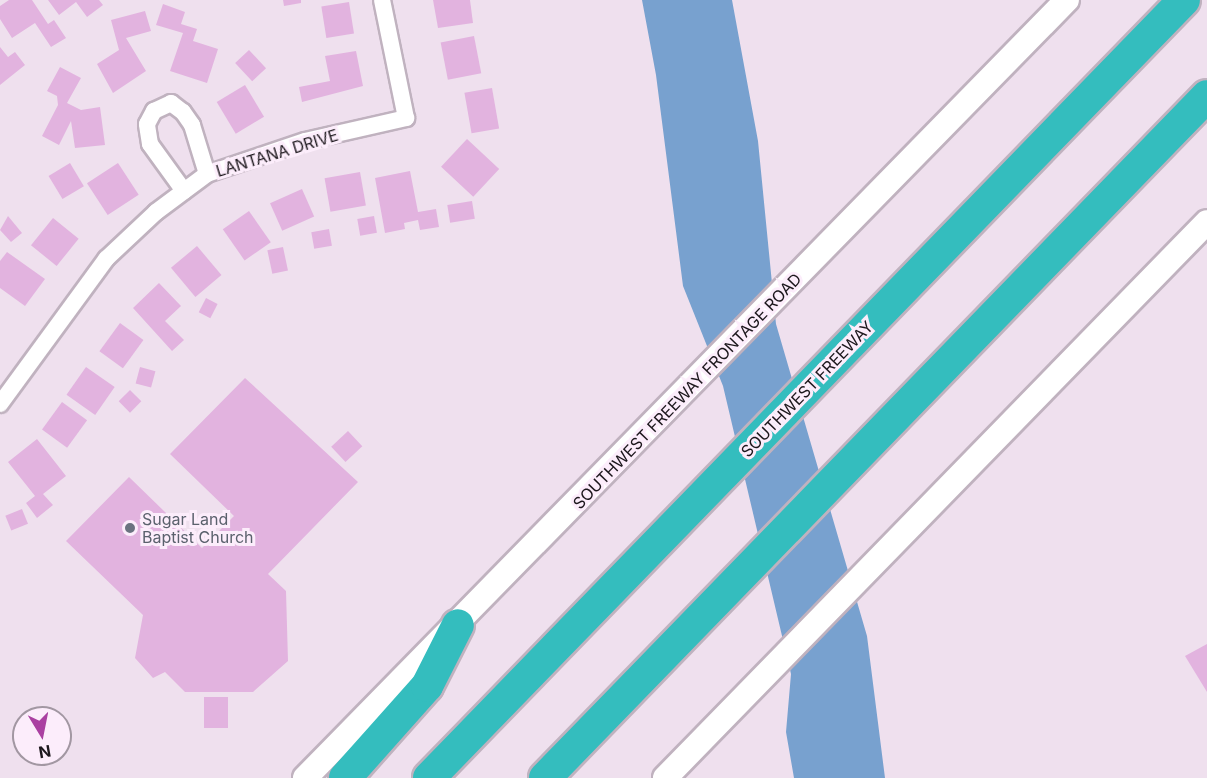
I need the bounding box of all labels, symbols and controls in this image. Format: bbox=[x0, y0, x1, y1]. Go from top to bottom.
street label: LANTANA DRIVE bbox=[214, 125, 340, 181]
street label: SOUTHWEST FREEWAY FRONTAGE ROAD bbox=[569, 269, 805, 513]
street label: SOUTHWEST FREEWAY bbox=[737, 317, 877, 461]
place label: Sugar Land Baptist Church bbox=[142, 509, 254, 547]
marker: Sugar Land Baptist Church bbox=[123, 521, 137, 535]
north arrow bbox=[12, 706, 72, 766]
text: N bbox=[37, 741, 53, 763]

